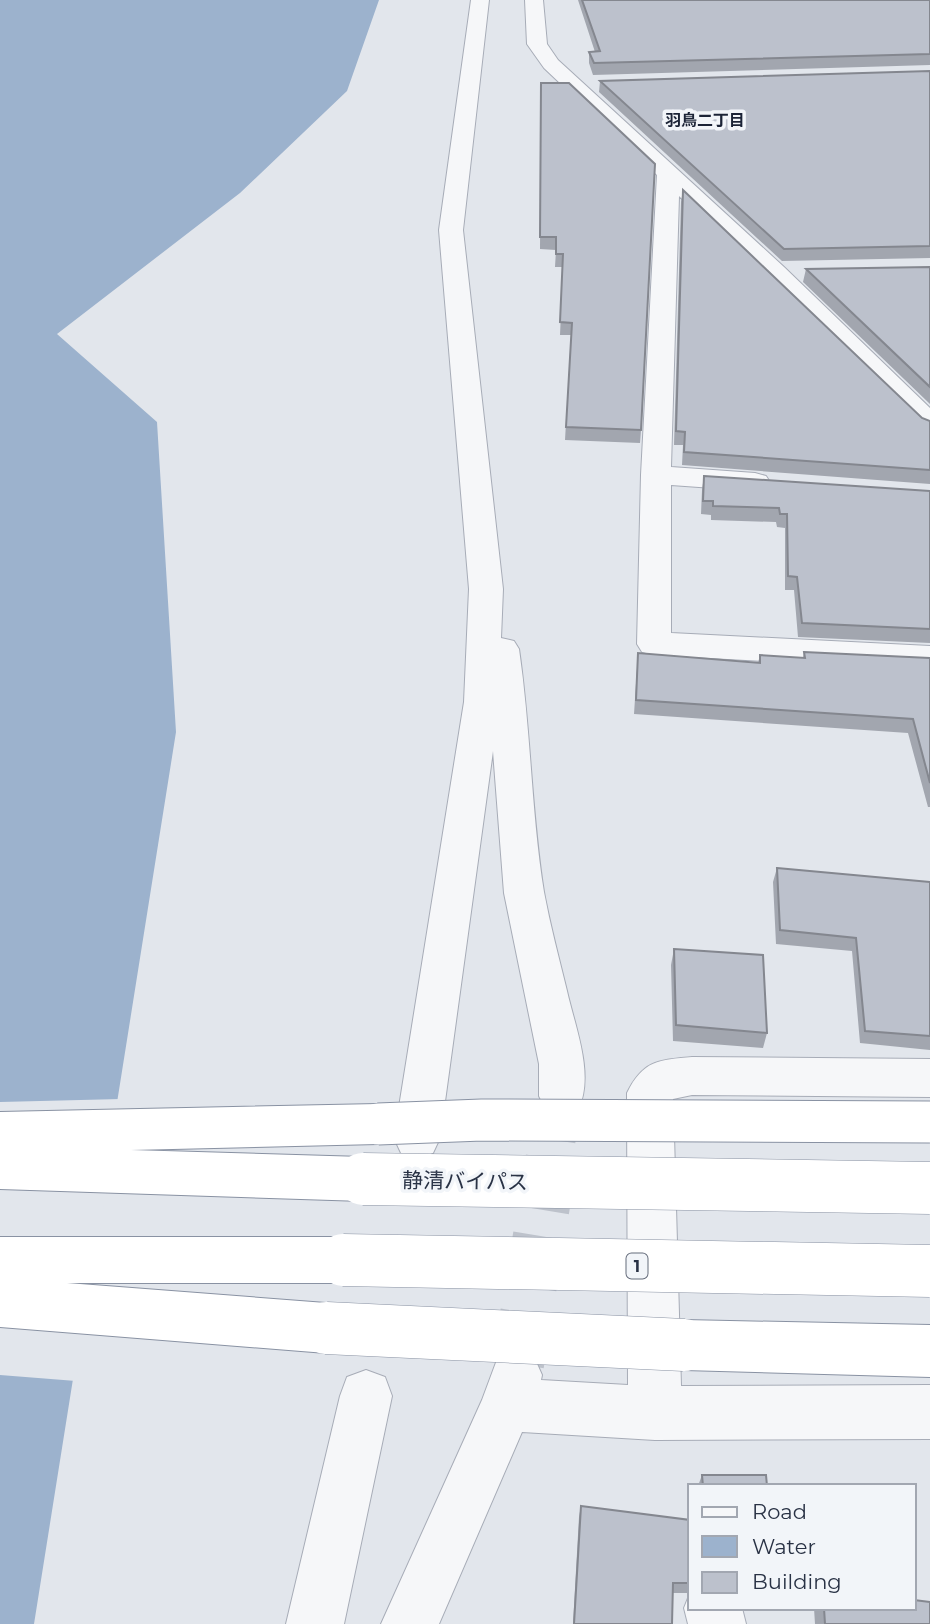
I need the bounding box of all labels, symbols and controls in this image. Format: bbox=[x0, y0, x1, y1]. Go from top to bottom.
district label: 羽鳥二丁目 bbox=[665, 111, 745, 130]
street label: 静清バイパス bbox=[402, 1167, 528, 1195]
road number: 1 bbox=[626, 1254, 648, 1278]
legend bbox=[688, 1484, 916, 1610]
text: Road bbox=[752, 1499, 807, 1524]
text: Water bbox=[752, 1534, 816, 1559]
text: Building bbox=[752, 1569, 842, 1594]

